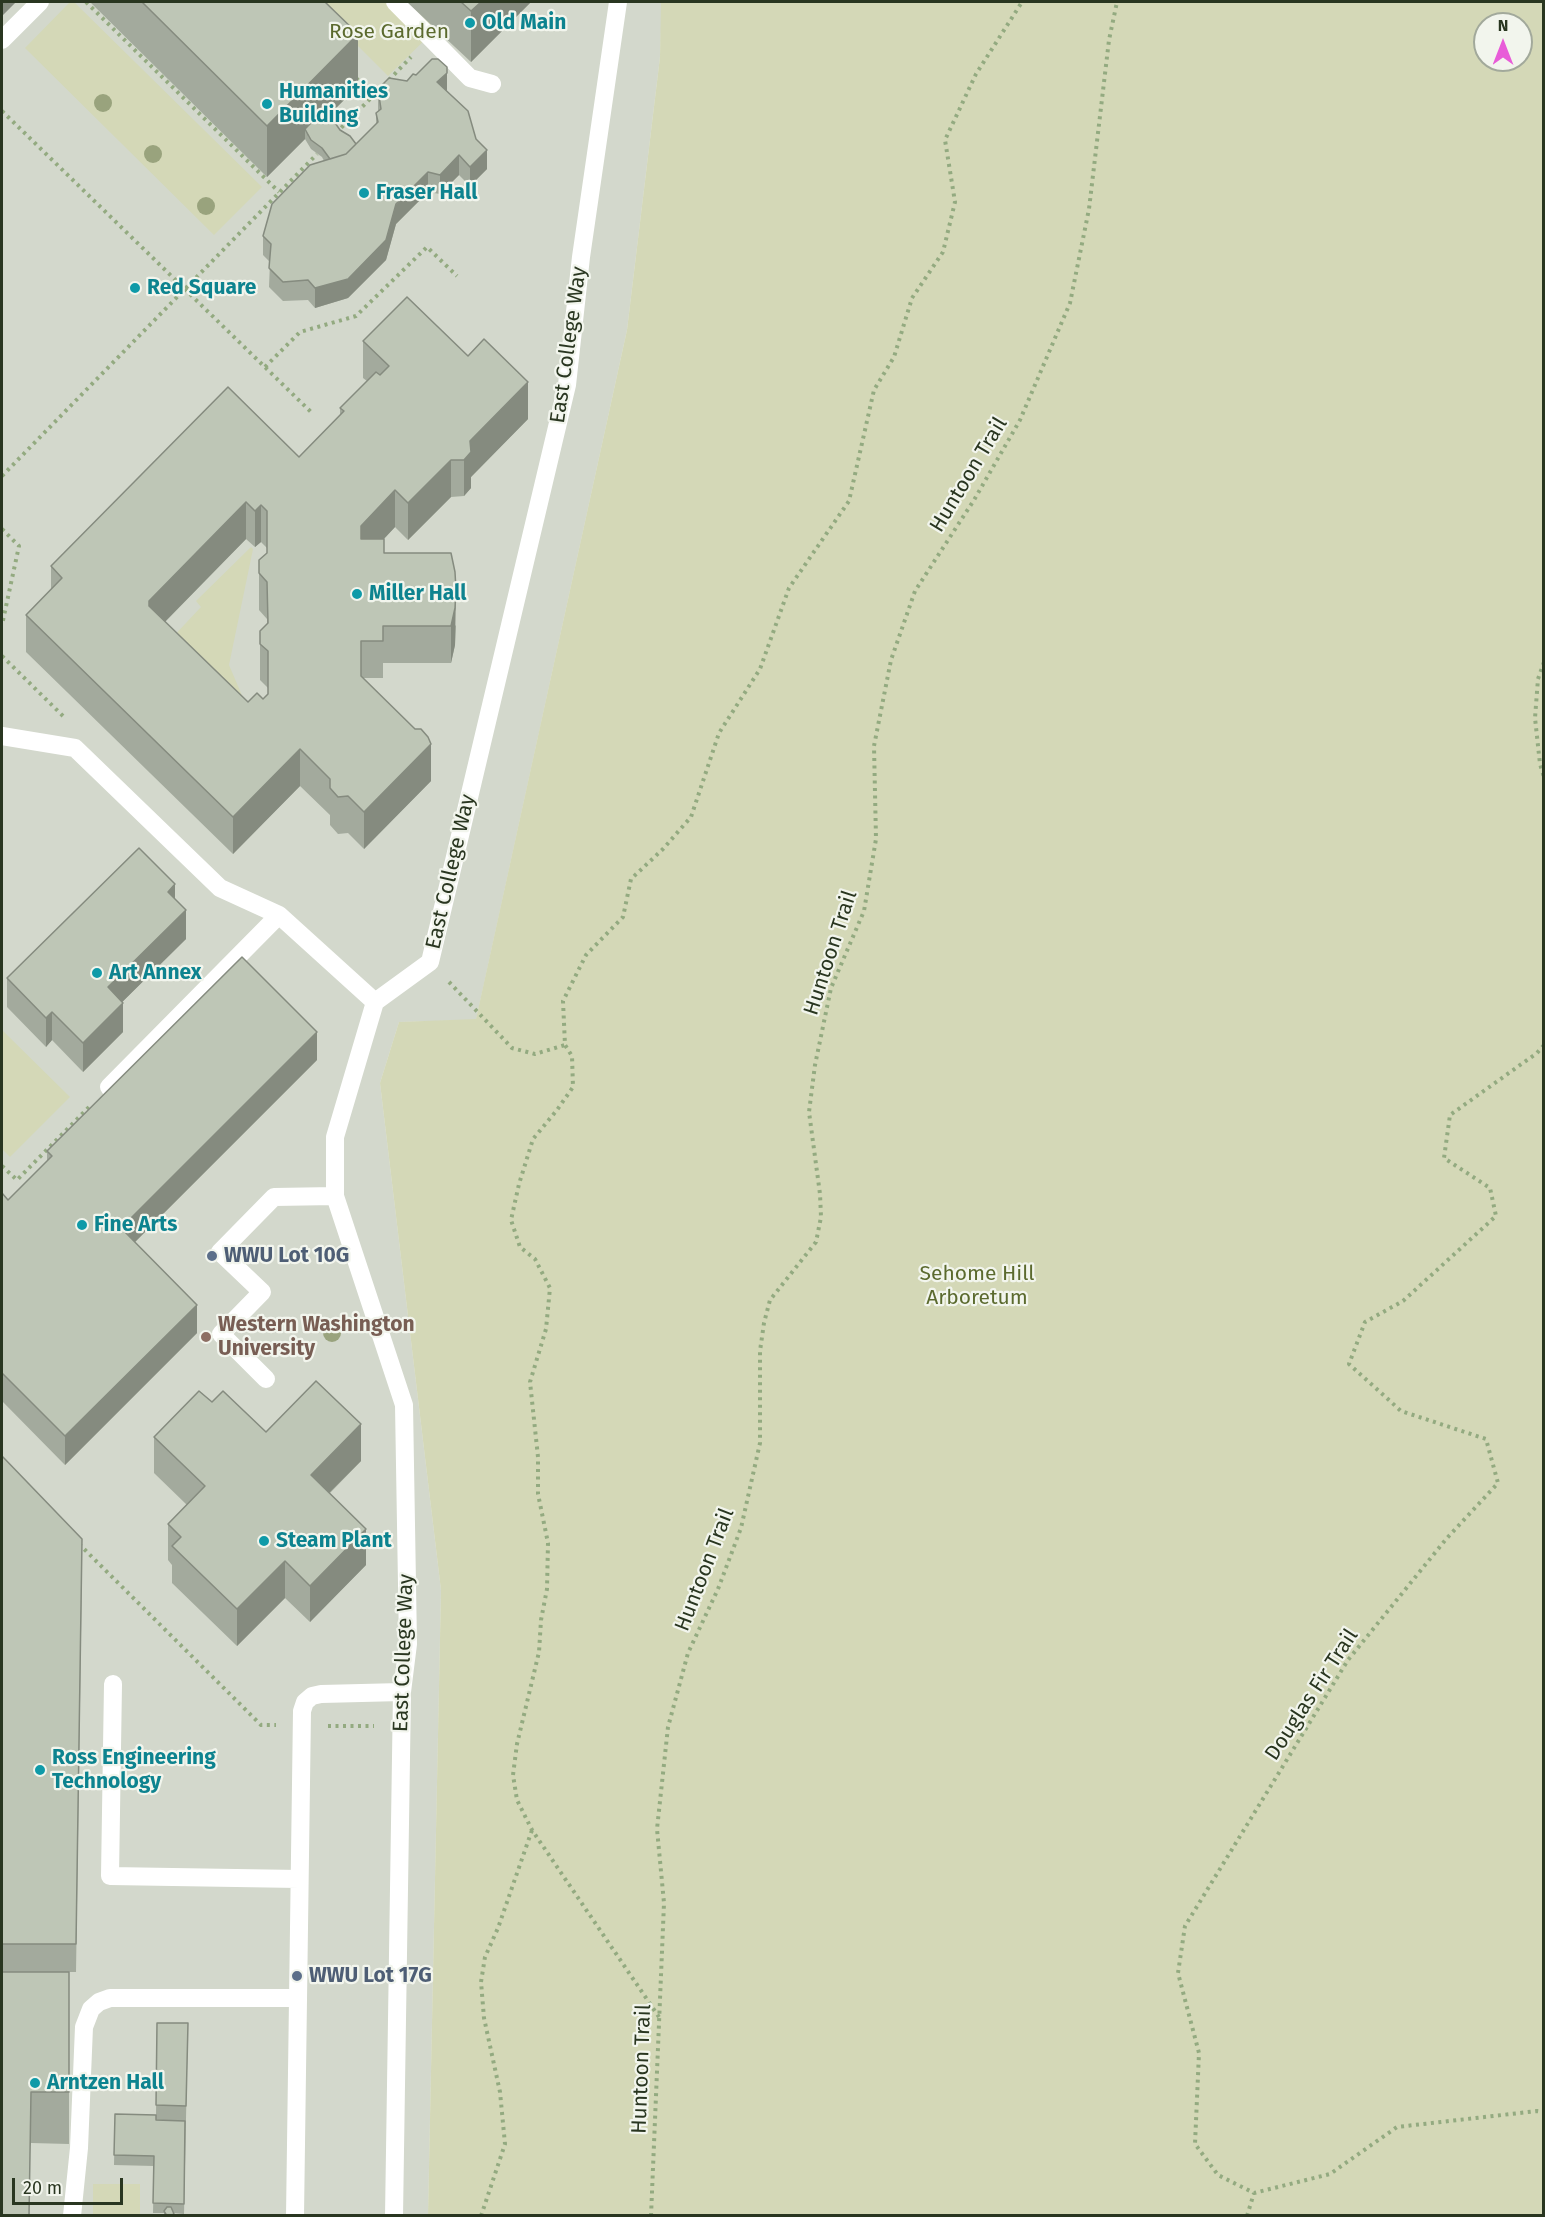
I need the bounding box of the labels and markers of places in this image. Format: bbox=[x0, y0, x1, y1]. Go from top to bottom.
place label: Old Main bbox=[482, 10, 566, 36]
marker: Old Main bbox=[463, 16, 477, 30]
place label: Humanities Building bbox=[279, 79, 388, 129]
marker: Humanities Building bbox=[260, 97, 274, 111]
place label: Fraser Hall bbox=[376, 180, 477, 206]
marker: Fraser Hall bbox=[357, 186, 371, 200]
place label: Red Square bbox=[147, 275, 256, 301]
marker: Red Square bbox=[128, 281, 142, 295]
place label: Miller Hall bbox=[369, 581, 467, 607]
marker: Miller Hall bbox=[350, 587, 364, 601]
place label: Art Annex bbox=[109, 960, 202, 986]
marker: Art Annex bbox=[90, 966, 104, 980]
place label: Fine Arts bbox=[94, 1212, 177, 1238]
marker: Fine Arts bbox=[75, 1218, 89, 1232]
place label: WWU Lot 10G bbox=[224, 1243, 349, 1269]
marker: WWU Lot 10G bbox=[205, 1249, 219, 1263]
place label: Western Washington University bbox=[218, 1312, 415, 1362]
marker: Western Washington University bbox=[199, 1330, 213, 1344]
place label: Steam Plant bbox=[276, 1528, 392, 1554]
marker: Steam Plant bbox=[257, 1534, 271, 1548]
place label: Ross Engineering Technology bbox=[52, 1745, 216, 1795]
marker: Ross Engineering Technology bbox=[33, 1763, 47, 1777]
place label: WWU Lot 17G bbox=[309, 1963, 432, 1989]
marker: WWU Lot 17G bbox=[290, 1969, 304, 1983]
place label: Arntzen Hall bbox=[47, 2070, 164, 2096]
marker: Arntzen Hall bbox=[28, 2076, 42, 2090]

